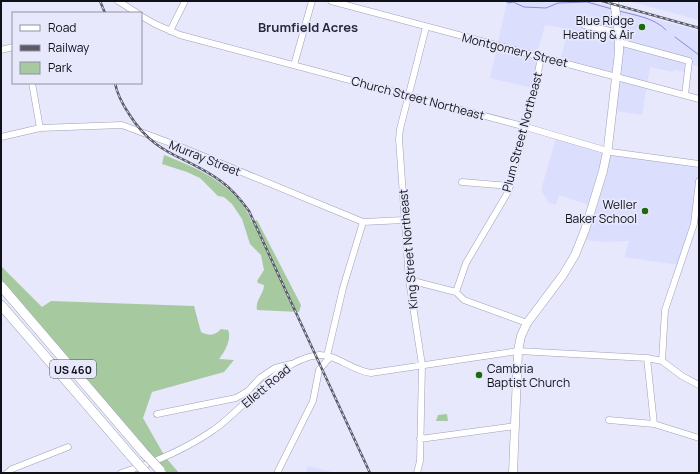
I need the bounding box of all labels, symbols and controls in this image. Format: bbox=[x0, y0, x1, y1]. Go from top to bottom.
legend bbox=[12, 12, 142, 84]
place label: Blue Ridge Heating & Air bbox=[563, 12, 635, 43]
district label: Brumfield Acres bbox=[258, 18, 358, 36]
text: Road bbox=[48, 19, 76, 36]
marker: Blue Ridge Heating & Air bbox=[637, 22, 647, 32]
street label: Montgomery Street bbox=[460, 29, 570, 71]
text: Railway bbox=[48, 39, 90, 56]
text: Park bbox=[48, 59, 73, 76]
street label: Plum Street Northeast bbox=[498, 70, 546, 194]
street label: Church Street Northeast bbox=[350, 72, 487, 124]
street label: Murray Street bbox=[167, 136, 244, 180]
street label: King Street Northeast bbox=[394, 188, 422, 310]
place label: Weller Baker School bbox=[565, 196, 638, 227]
marker: Weller Baker School bbox=[640, 206, 650, 216]
road number: US 460 bbox=[50, 360, 96, 378]
street label: Ellett Road bbox=[238, 360, 294, 412]
place label: Cambria Baptist Church bbox=[487, 360, 570, 391]
marker: Cambria Baptist Church bbox=[474, 370, 484, 380]

